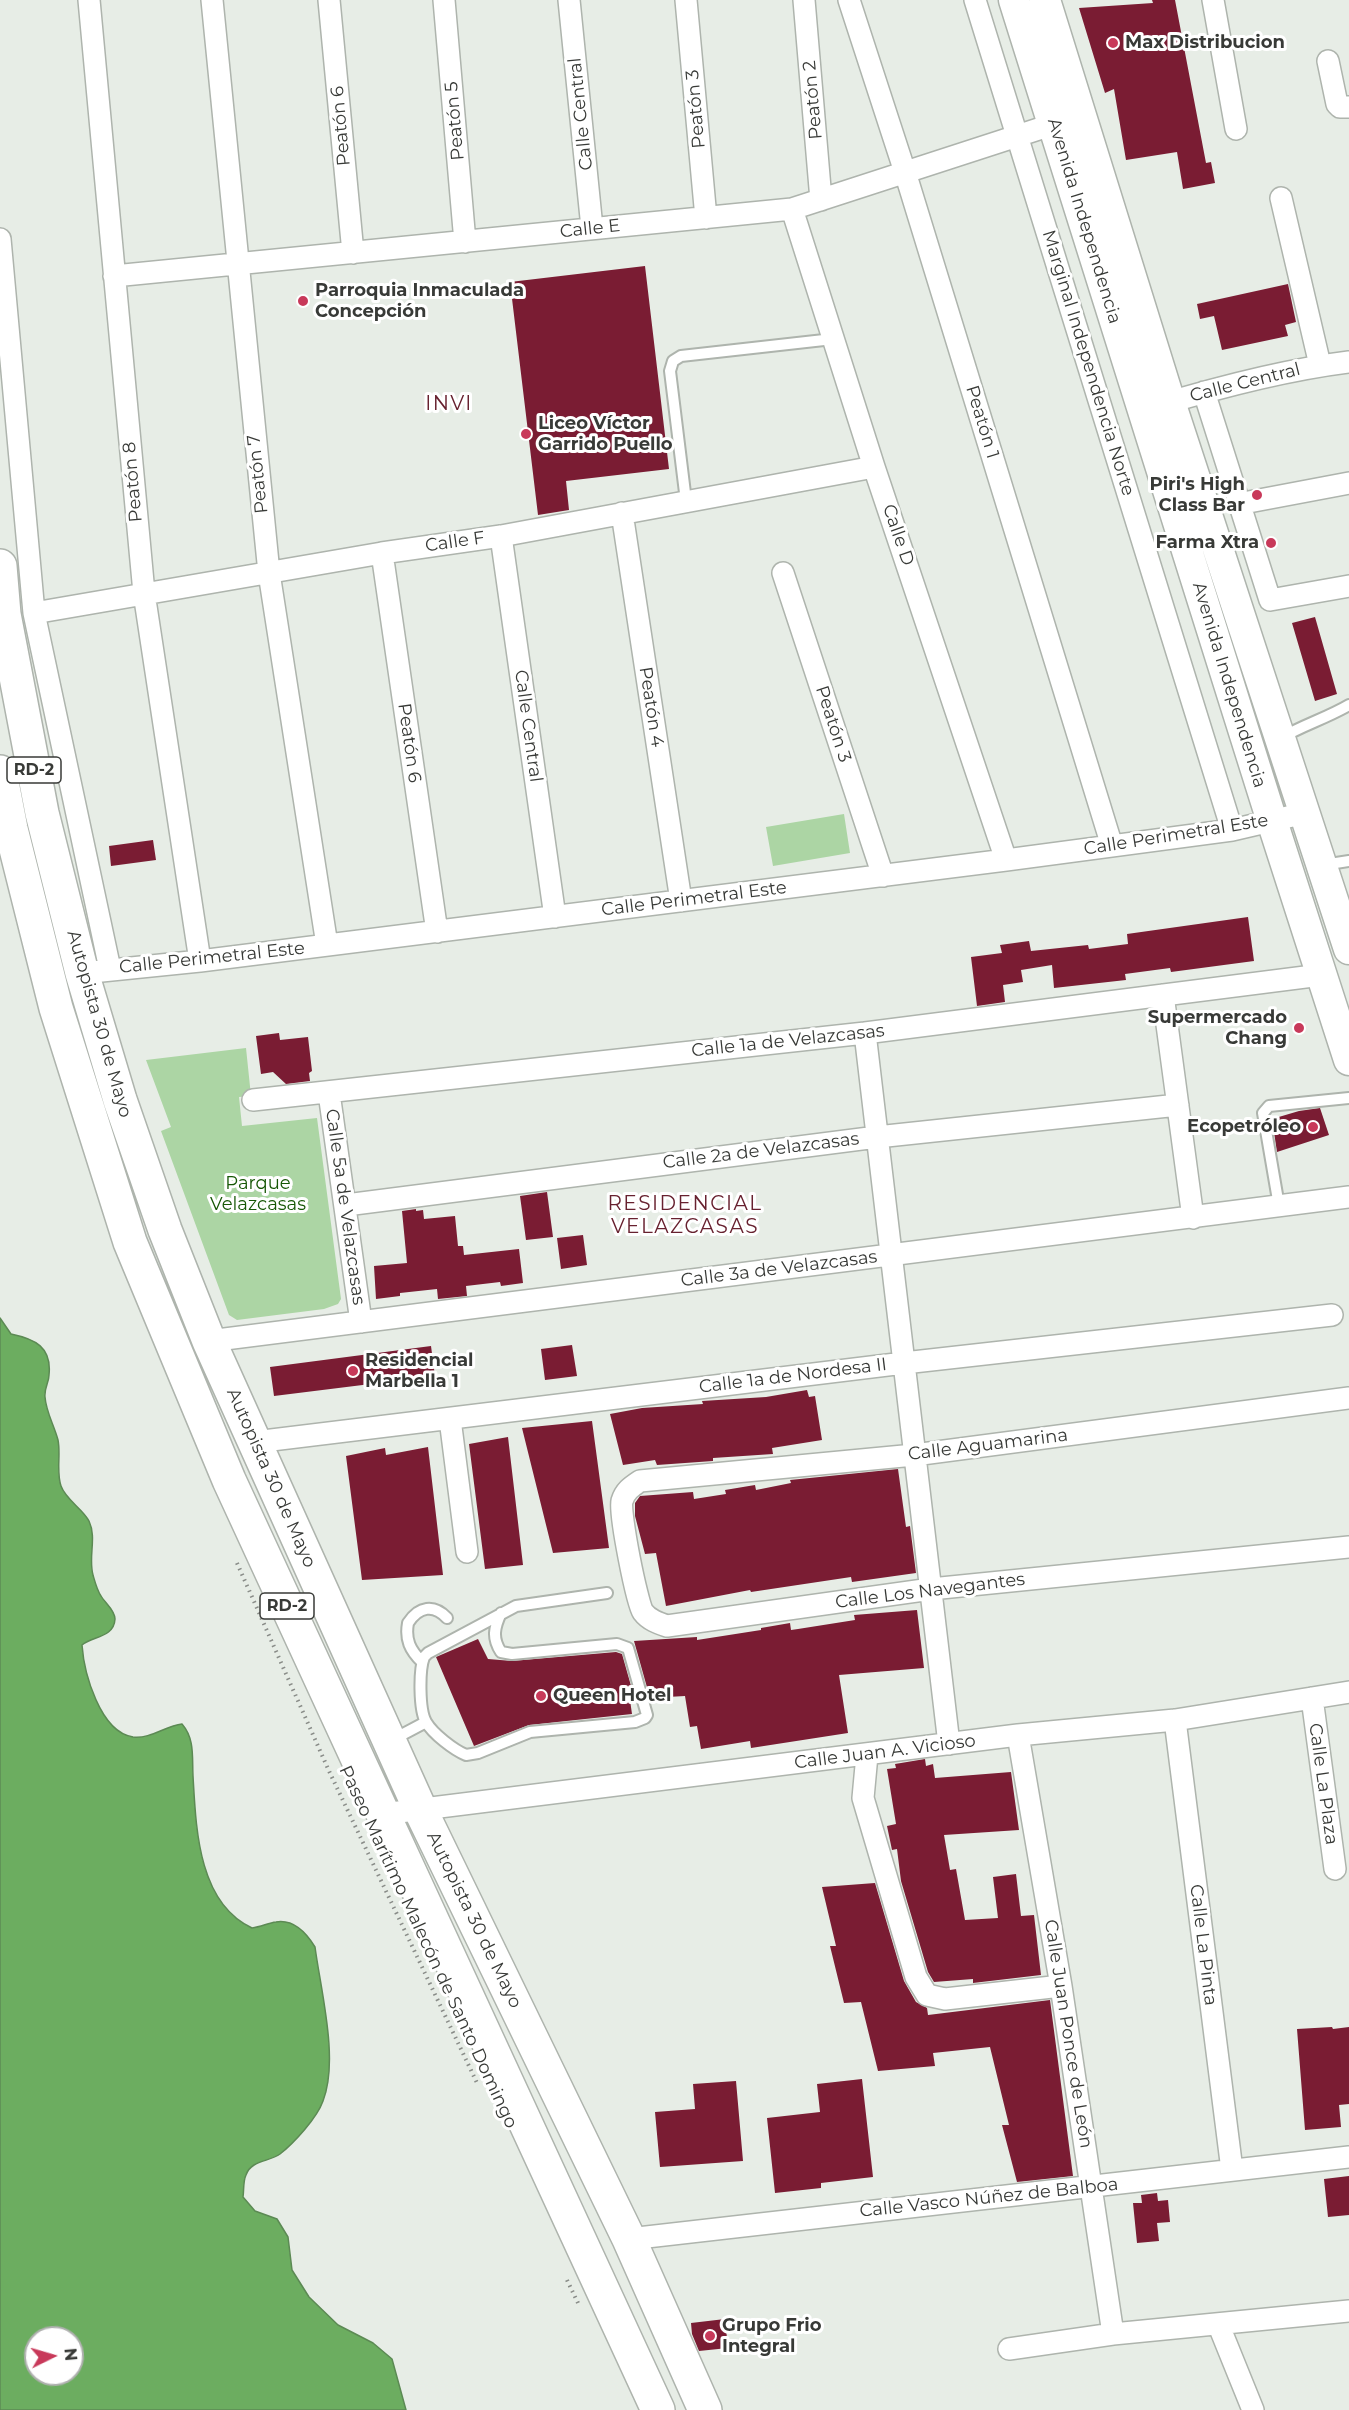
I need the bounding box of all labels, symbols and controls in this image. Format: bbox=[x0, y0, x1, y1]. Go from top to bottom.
place label: Max Distribucion bbox=[1125, 32, 1285, 54]
marker: Max Distribucion bbox=[1106, 36, 1120, 50]
street label: Calle Central bbox=[564, 57, 598, 171]
street label: Peatón 2 bbox=[799, 60, 827, 140]
street label: Peatón 3 bbox=[682, 69, 710, 149]
street label: Peatón 5 bbox=[441, 81, 469, 161]
street label: Peatón 6 bbox=[327, 85, 355, 167]
street label: Avenida Independencia bbox=[1042, 116, 1126, 326]
street label: Calle E bbox=[559, 215, 621, 243]
street label: Marginal Independencia Norte bbox=[1037, 227, 1139, 499]
place label: Parroquia Inmaculada Concepción bbox=[315, 280, 524, 322]
marker: Parroquia Inmaculada Concepción bbox=[296, 294, 310, 308]
street label: Calle Central bbox=[1187, 359, 1303, 407]
street label: Peatón 1 bbox=[961, 383, 1003, 461]
district label: INVI bbox=[425, 392, 473, 416]
place label: Liceo Víctor Garrido Puello bbox=[538, 413, 673, 456]
marker: Liceo Víctor Garrido Puello bbox=[519, 427, 533, 441]
street label: Peatón 7 bbox=[243, 433, 273, 515]
street label: Peatón 8 bbox=[119, 441, 147, 523]
place label: Piri's High Class Bar bbox=[1150, 474, 1245, 516]
marker: Piri's High Class Bar bbox=[1250, 488, 1264, 502]
street label: Calle D bbox=[877, 502, 919, 568]
street label: Calle F bbox=[424, 527, 486, 557]
place label: Farma Xtra bbox=[1156, 532, 1259, 554]
marker: Farma Xtra bbox=[1264, 536, 1278, 550]
street label: Avenida Independencia bbox=[1187, 580, 1271, 790]
street label: Peatón 4 bbox=[634, 665, 668, 749]
street label: Calle Central bbox=[509, 668, 547, 784]
street label: Peatón 3 bbox=[810, 683, 856, 765]
street label: Peatón 6 bbox=[393, 702, 425, 784]
road number: RD-2 bbox=[7, 757, 61, 783]
street label: Calle Perimetral Este bbox=[1082, 810, 1270, 860]
street label: Calle Perimetral Este bbox=[600, 877, 788, 921]
street label: Autopista 30 de Mayo bbox=[62, 928, 136, 1120]
street label: Calle Perimetral Este bbox=[118, 938, 306, 978]
place label: Supermercado Chang bbox=[1148, 1007, 1287, 1050]
street label: Calle 1a de Velazcasas bbox=[690, 1020, 886, 1062]
marker: Supermercado Chang bbox=[1292, 1021, 1306, 1035]
street label: Calle 5a de Velazcasas bbox=[321, 1108, 369, 1306]
place label: Ecopetróleo bbox=[1187, 1116, 1301, 1138]
marker: Ecopetróleo bbox=[1306, 1120, 1320, 1134]
street label: Calle 2a de Velazcasas bbox=[662, 1128, 860, 1174]
park label: Parque Velazcasas bbox=[210, 1173, 306, 1216]
district label: RESIDENCIAL VELAZCASAS bbox=[607, 1192, 763, 1239]
street label: Calle 3a de Velazcasas bbox=[680, 1246, 878, 1292]
place label: Residencial Marbella 1 bbox=[365, 1350, 473, 1392]
street label: Calle 1a de Nordesa II bbox=[698, 1354, 888, 1398]
marker: Residencial Marbella 1 bbox=[346, 1364, 360, 1378]
street label: Autopista 30 de Mayo bbox=[222, 1385, 320, 1571]
street label: Calle Aguamarina bbox=[907, 1424, 1069, 1466]
street label: Calle Los Navegantes bbox=[834, 1569, 1026, 1613]
road number: RD-2 bbox=[260, 1593, 314, 1619]
place label: Queen Hotel bbox=[553, 1685, 671, 1707]
marker: Queen Hotel bbox=[534, 1689, 548, 1703]
street label: Calle La Plaza bbox=[1304, 1722, 1342, 1846]
street label: Calle Juan A. Vicioso bbox=[793, 1730, 977, 1774]
street label: Paseo Marítimo Malecón de Santo Domingo bbox=[334, 1762, 522, 2132]
street label: Autopista 30 de Mayo bbox=[422, 1828, 526, 2012]
street label: Calle La Pinta bbox=[1185, 1883, 1221, 2007]
street label: Calle Juan Ponce de León bbox=[1039, 1918, 1097, 2150]
street label: Calle Vasco Núñez de Balboa bbox=[859, 2174, 1119, 2222]
place label: Grupo Frio Integral bbox=[722, 2315, 822, 2358]
north arrow bbox=[24, 2326, 84, 2386]
marker: Grupo Frio Integral bbox=[703, 2329, 717, 2343]
text: N bbox=[60, 2347, 80, 2362]

